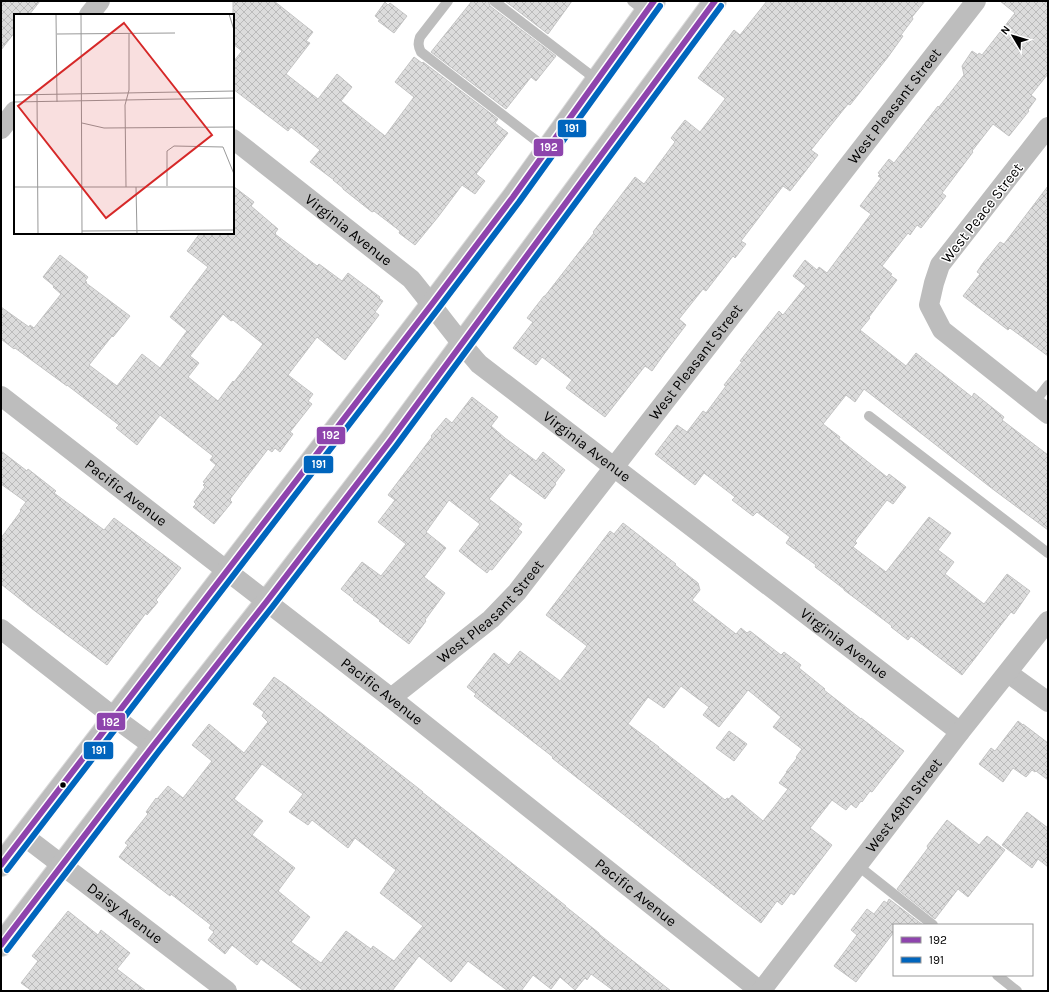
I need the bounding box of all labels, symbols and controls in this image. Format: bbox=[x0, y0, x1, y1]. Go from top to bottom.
inset map bbox=[14, 14, 234, 234]
north arrow bbox=[993, 16, 1033, 56]
text: N bbox=[998, 23, 1013, 37]
street label: West Pleasant Street bbox=[844, 44, 945, 168]
line badge: 191 bbox=[557, 119, 587, 138]
text: 191 bbox=[565, 122, 579, 135]
line badge: 192 bbox=[533, 138, 564, 157]
text: 192 bbox=[540, 141, 558, 154]
street label: West Peace Street bbox=[937, 159, 1027, 267]
street label: Virginia Avenue bbox=[301, 190, 396, 270]
street label: West Pleasant Street bbox=[645, 300, 746, 424]
street label: Virginia Avenue bbox=[539, 407, 634, 486]
line badge: 192 bbox=[316, 426, 346, 445]
text: 192 bbox=[322, 429, 340, 442]
street label: Pacific Avenue bbox=[81, 455, 171, 530]
line badge: 191 bbox=[303, 455, 334, 474]
text: 191 bbox=[312, 458, 326, 471]
street label: West Pleasant Street bbox=[433, 556, 548, 667]
street label: Virginia Avenue bbox=[797, 604, 892, 683]
street label: Pacific Avenue bbox=[337, 654, 427, 729]
line badge: 192 bbox=[96, 712, 126, 731]
text: 192 bbox=[102, 716, 120, 729]
line badge: 191 bbox=[83, 741, 114, 760]
text: 191 bbox=[92, 744, 106, 757]
street label: West 49th Street bbox=[862, 754, 946, 856]
unlabelled marker bbox=[58, 780, 68, 790]
street label: Pacific Avenue bbox=[591, 855, 680, 930]
street label: Daisy Avenue bbox=[84, 879, 166, 948]
legend bbox=[893, 924, 1033, 976]
text: 192 bbox=[929, 933, 947, 947]
text: 191 bbox=[929, 953, 944, 967]

